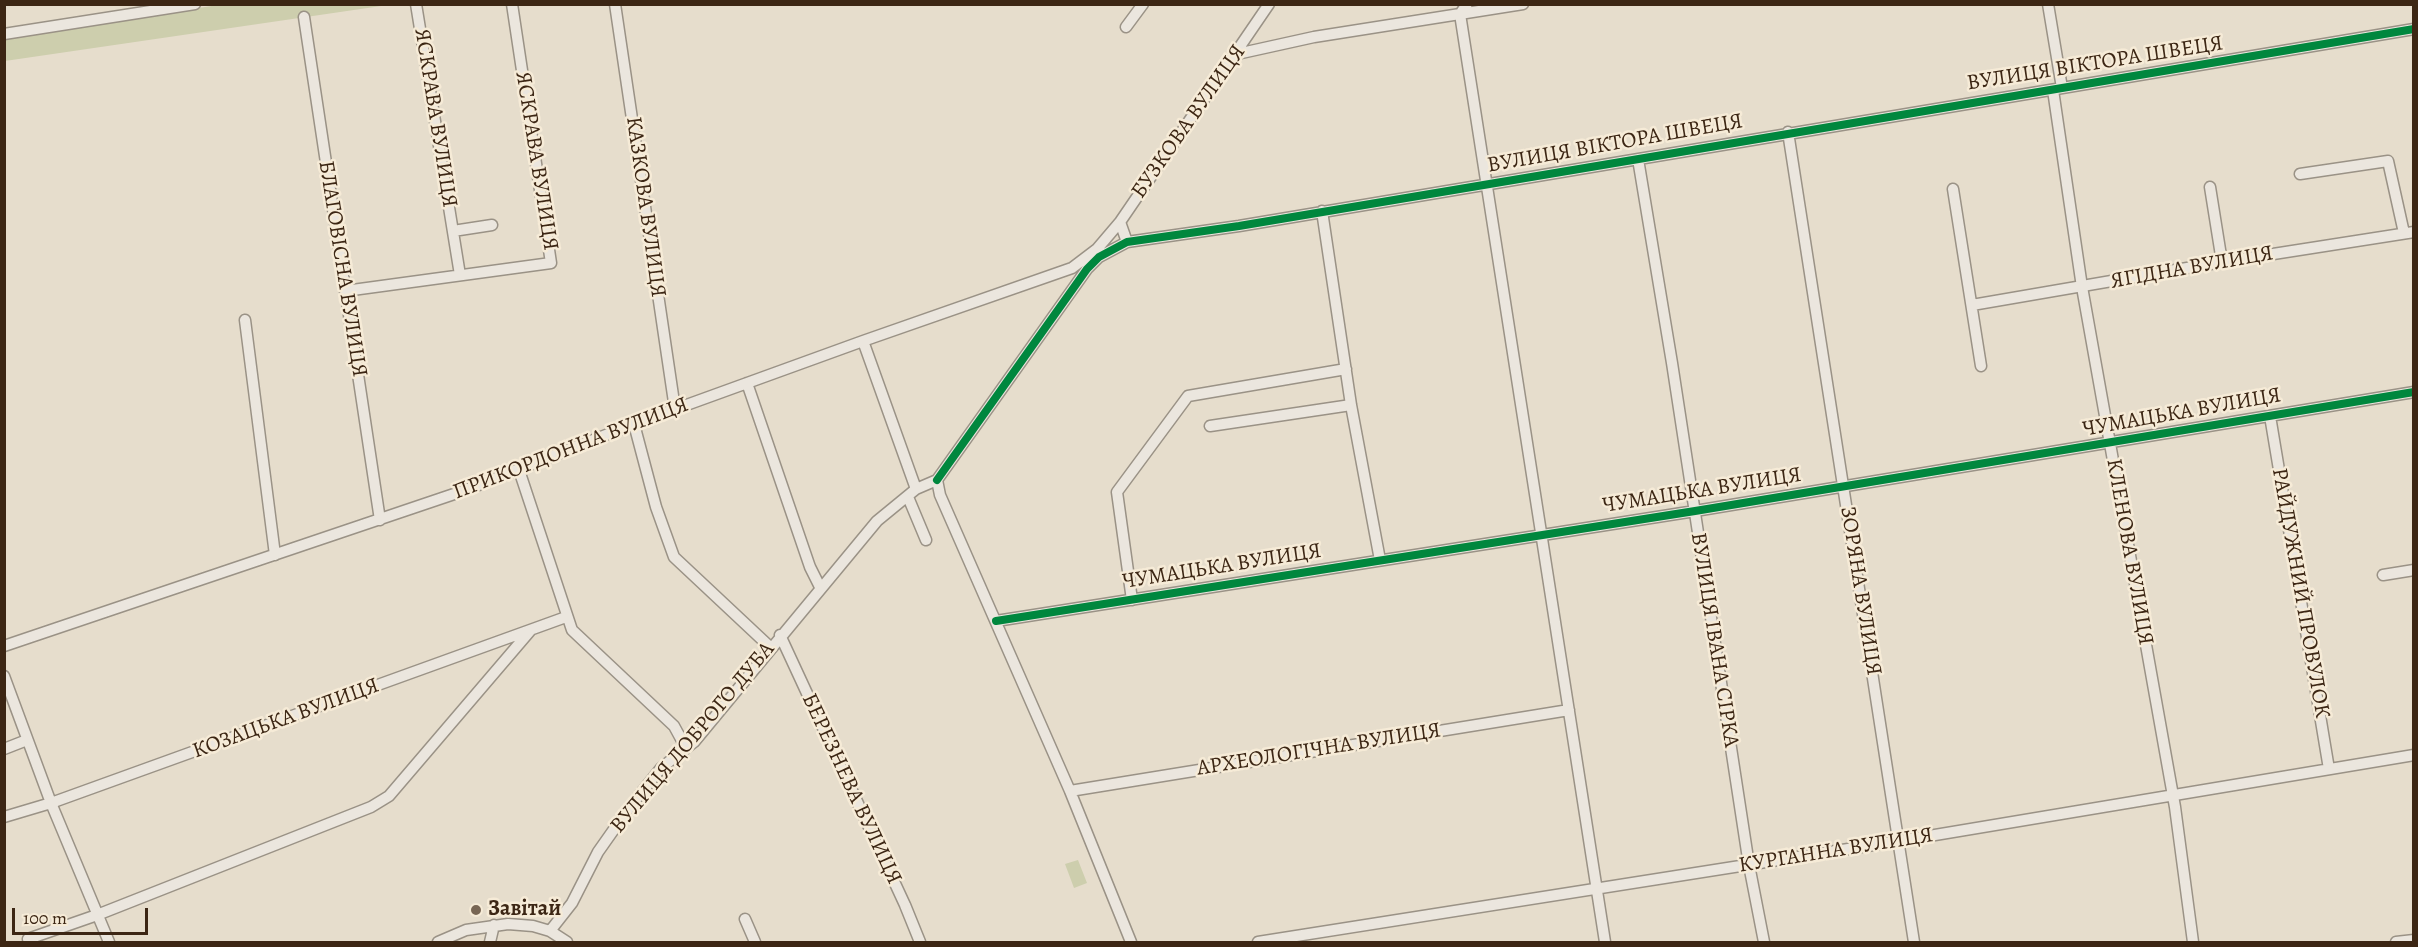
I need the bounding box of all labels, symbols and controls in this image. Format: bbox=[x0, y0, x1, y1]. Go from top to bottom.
street label: ЯСКРАВА ВУЛИЦЯ bbox=[408, 27, 462, 209]
street label: ВУЛИЦЯ ВІКТОРА ШВЕЦЯ bbox=[1965, 31, 2225, 97]
street label: БУЗКОВА ВУЛИЦЯ bbox=[1126, 40, 1252, 204]
street label: ЯСКРАВА ВУЛИЦЯ bbox=[509, 70, 563, 252]
street label: ВУЛИЦЯ ВІКТОРА ШВЕЦЯ bbox=[1485, 109, 1745, 179]
street label: КАЗКОВА ВУЛИЦЯ bbox=[619, 115, 671, 299]
street label: БЛАГОВІСНА ВУЛИЦЯ bbox=[312, 159, 372, 379]
street label: ЯГІДНА ВУЛИЦЯ bbox=[2109, 241, 2275, 295]
street label: ЧУМАЦЬКА ВУЛИЦЯ bbox=[2081, 383, 2283, 443]
street label: ПРИКОРДОННА ВУЛИЦЯ bbox=[450, 392, 692, 506]
street label: КЛЕНОВА ВУЛИЦЯ bbox=[2100, 457, 2158, 647]
street label: ЧУМАЦЬКА ВУЛИЦЯ bbox=[1601, 462, 1803, 520]
street label: РАЙДУЖНИЙ ПРОВУЛОК bbox=[2265, 466, 2335, 720]
street label: ЗОРЯНА ВУЛИЦЯ bbox=[1834, 504, 1886, 678]
street label: ВУЛИЦЯ ІВАНА СІРКА bbox=[1684, 531, 1744, 749]
street label: ЧУМАЦЬКА ВУЛИЦЯ bbox=[1121, 538, 1323, 596]
street label: ВУЛИЦЯ ДОБРОГО ДУБА bbox=[605, 637, 781, 839]
street label: КОЗАЦЬКА ВУЛИЦЯ bbox=[189, 673, 383, 765]
street label: БЕРЕЗНЕВА ВУЛИЦЯ bbox=[795, 689, 907, 889]
street label: АРХЕОЛОГІЧНА ВУЛИЦЯ bbox=[1195, 718, 1443, 782]
street label: КУРГАННА ВУЛИЦЯ bbox=[1737, 823, 1935, 879]
scale bar bbox=[15, 896, 152, 934]
place label: Завітай bbox=[488, 897, 561, 923]
marker: Завітай bbox=[469, 903, 483, 917]
text: 100 m bbox=[23, 906, 67, 930]

